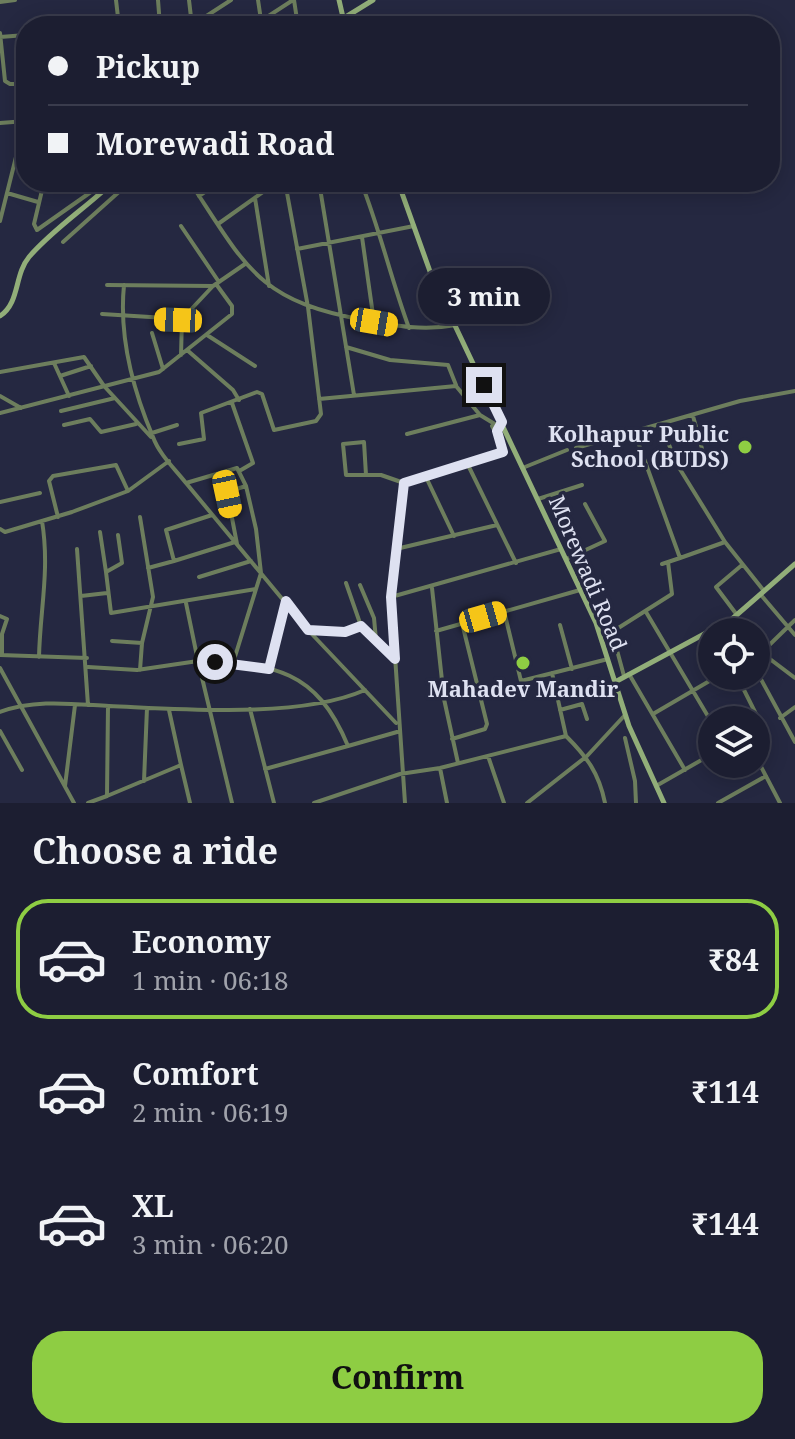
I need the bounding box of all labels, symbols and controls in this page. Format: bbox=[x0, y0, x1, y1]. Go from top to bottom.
text: Pickup bbox=[96, 46, 200, 87]
text: Morewadi Road bbox=[96, 123, 335, 164]
callout: 3 min bbox=[418, 269, 550, 325]
text: 3 min bbox=[447, 278, 521, 314]
car bbox=[348, 306, 400, 338]
car bbox=[154, 307, 202, 333]
route end bbox=[466, 367, 502, 403]
place label: Kolhapur Public School (BUDS) bbox=[548, 418, 729, 473]
marker: Kolhapur Public School (BUDS) bbox=[736, 438, 754, 456]
car bbox=[210, 468, 244, 520]
street label: Morewadi Road bbox=[543, 490, 635, 655]
car bbox=[457, 599, 509, 635]
map controls bbox=[698, 618, 770, 778]
button: locate bbox=[698, 618, 770, 690]
route start bbox=[197, 644, 233, 680]
marker: Mahadev Mandir bbox=[514, 654, 532, 672]
place label: Mahadev Mandir bbox=[428, 673, 619, 703]
button: layers bbox=[698, 706, 770, 778]
text: Choose a ride bbox=[32, 826, 278, 875]
text: Economy bbox=[132, 921, 271, 962]
icon: car bbox=[36, 923, 108, 995]
text: ₹84 bbox=[708, 939, 759, 980]
text: 1 min · 06:18 bbox=[132, 962, 289, 998]
text: Comfort bbox=[132, 1053, 259, 1094]
icon: car bbox=[36, 1055, 108, 1127]
text: ₹114 bbox=[691, 1071, 759, 1112]
text: 2 min · 06:19 bbox=[132, 1094, 289, 1130]
text: XL bbox=[132, 1185, 174, 1226]
icon: car bbox=[36, 1187, 108, 1259]
text: ₹144 bbox=[691, 1203, 759, 1244]
text: 3 min · 06:20 bbox=[132, 1226, 289, 1262]
button: Confirm bbox=[32, 1331, 763, 1423]

